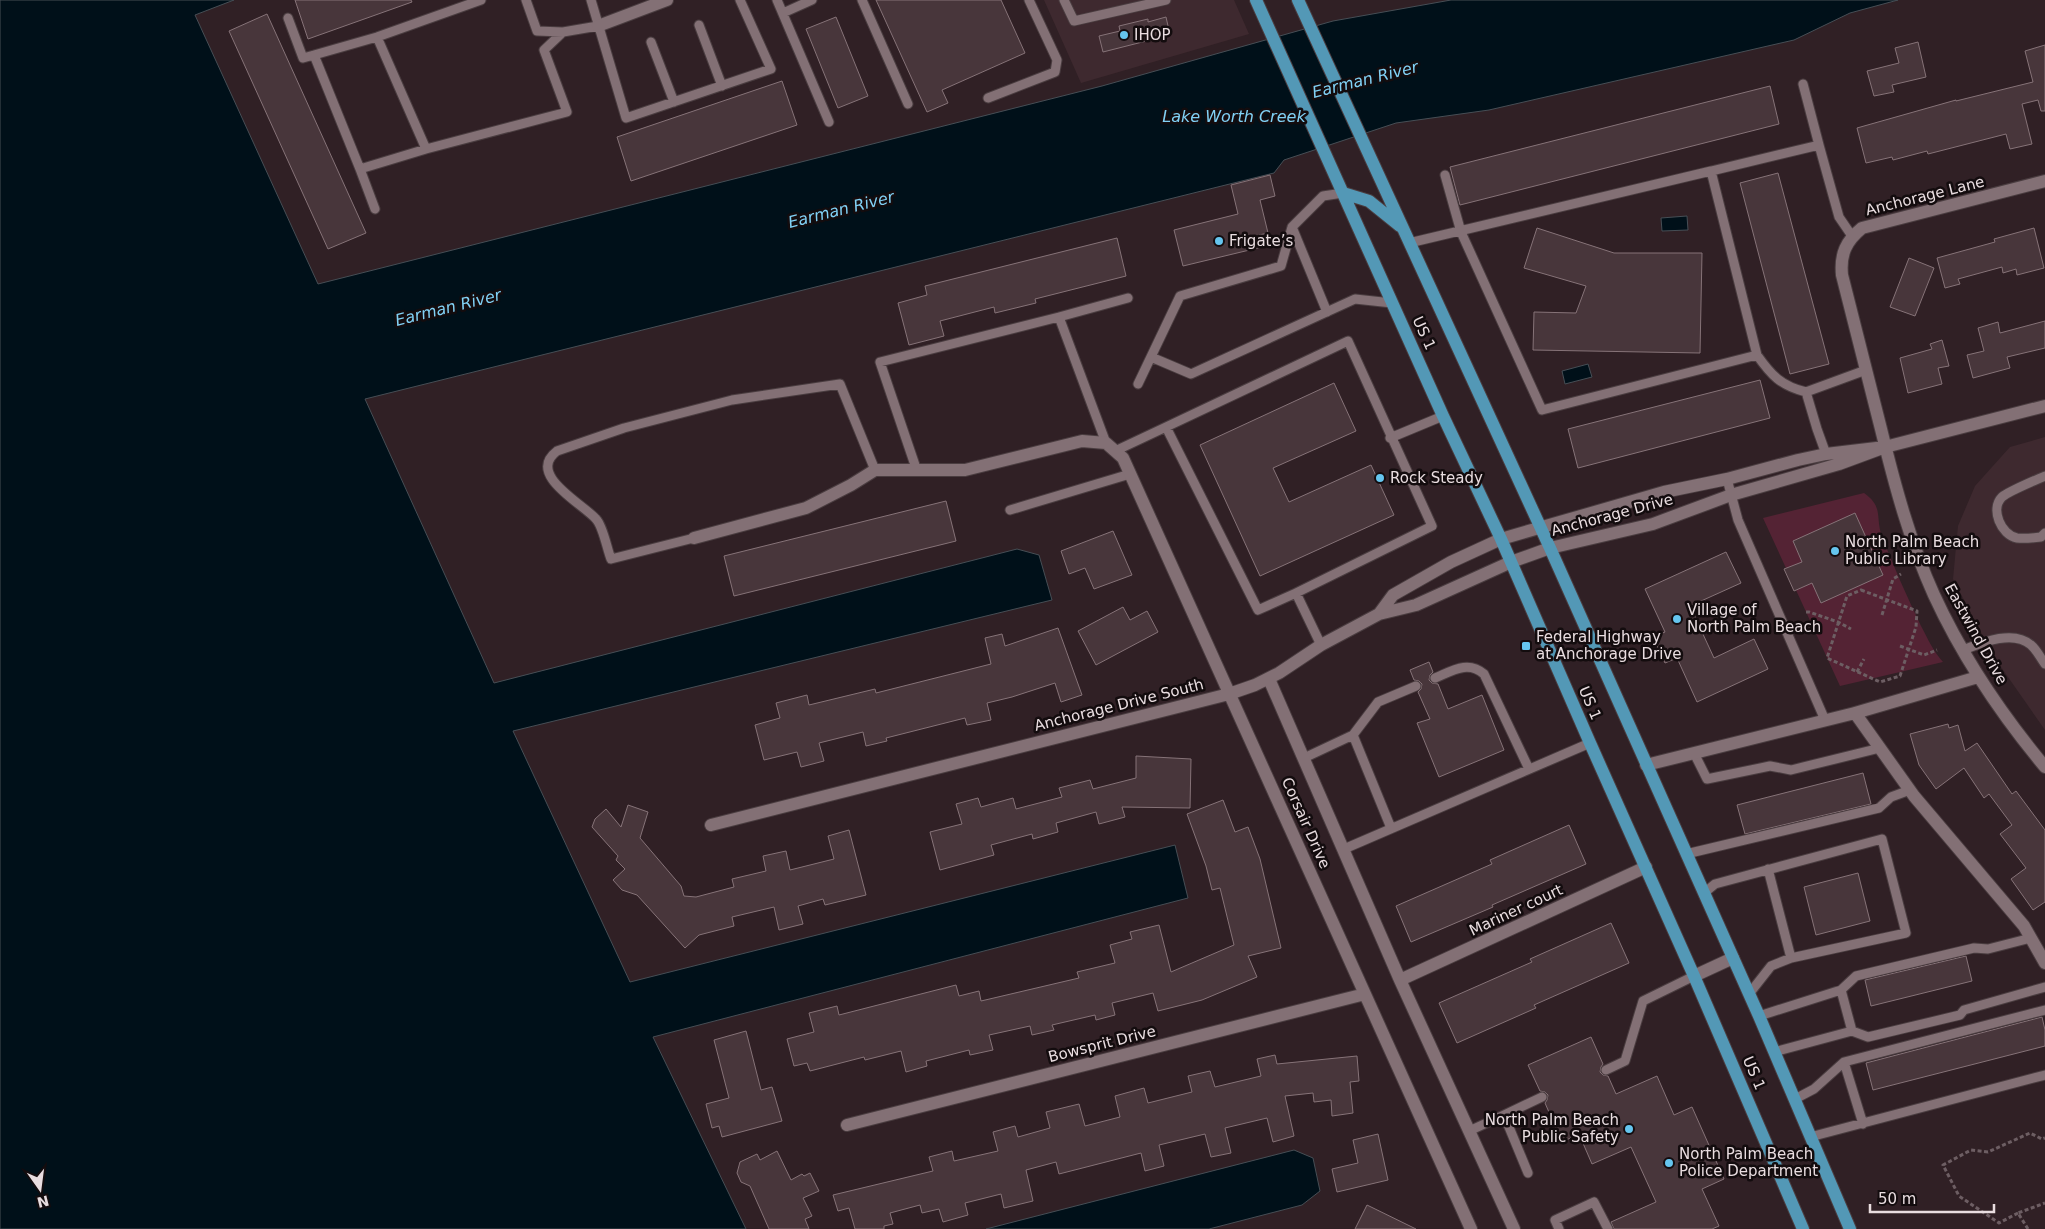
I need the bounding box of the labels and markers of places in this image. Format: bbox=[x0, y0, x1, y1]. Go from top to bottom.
place label: IHOP bbox=[1134, 26, 1171, 44]
marker: IHOP bbox=[1118, 29, 1130, 41]
place label: Frigate’s bbox=[1229, 232, 1293, 250]
marker: Frigate’s bbox=[1213, 235, 1225, 247]
place label: Rock Steady bbox=[1390, 469, 1483, 487]
marker: Rock Steady bbox=[1374, 472, 1386, 484]
place label: North Palm Beach Public Library bbox=[1845, 533, 1979, 568]
marker: North Palm Beach Public Library bbox=[1829, 545, 1841, 557]
place label: Village of North Palm Beach bbox=[1687, 601, 1821, 636]
marker: Village of North Palm Beach bbox=[1671, 613, 1683, 625]
place label: Federal Highway at Anchorage Drive bbox=[1536, 628, 1681, 663]
marker: Federal Highway at Anchorage Drive bbox=[1520, 640, 1532, 652]
place label: North Palm Beach Public Safety bbox=[1485, 1111, 1619, 1146]
marker: North Palm Beach Public Safety bbox=[1623, 1123, 1635, 1135]
place label: North Palm Beach Police Department bbox=[1679, 1145, 1818, 1180]
marker: North Palm Beach Police Department bbox=[1663, 1157, 1675, 1169]

